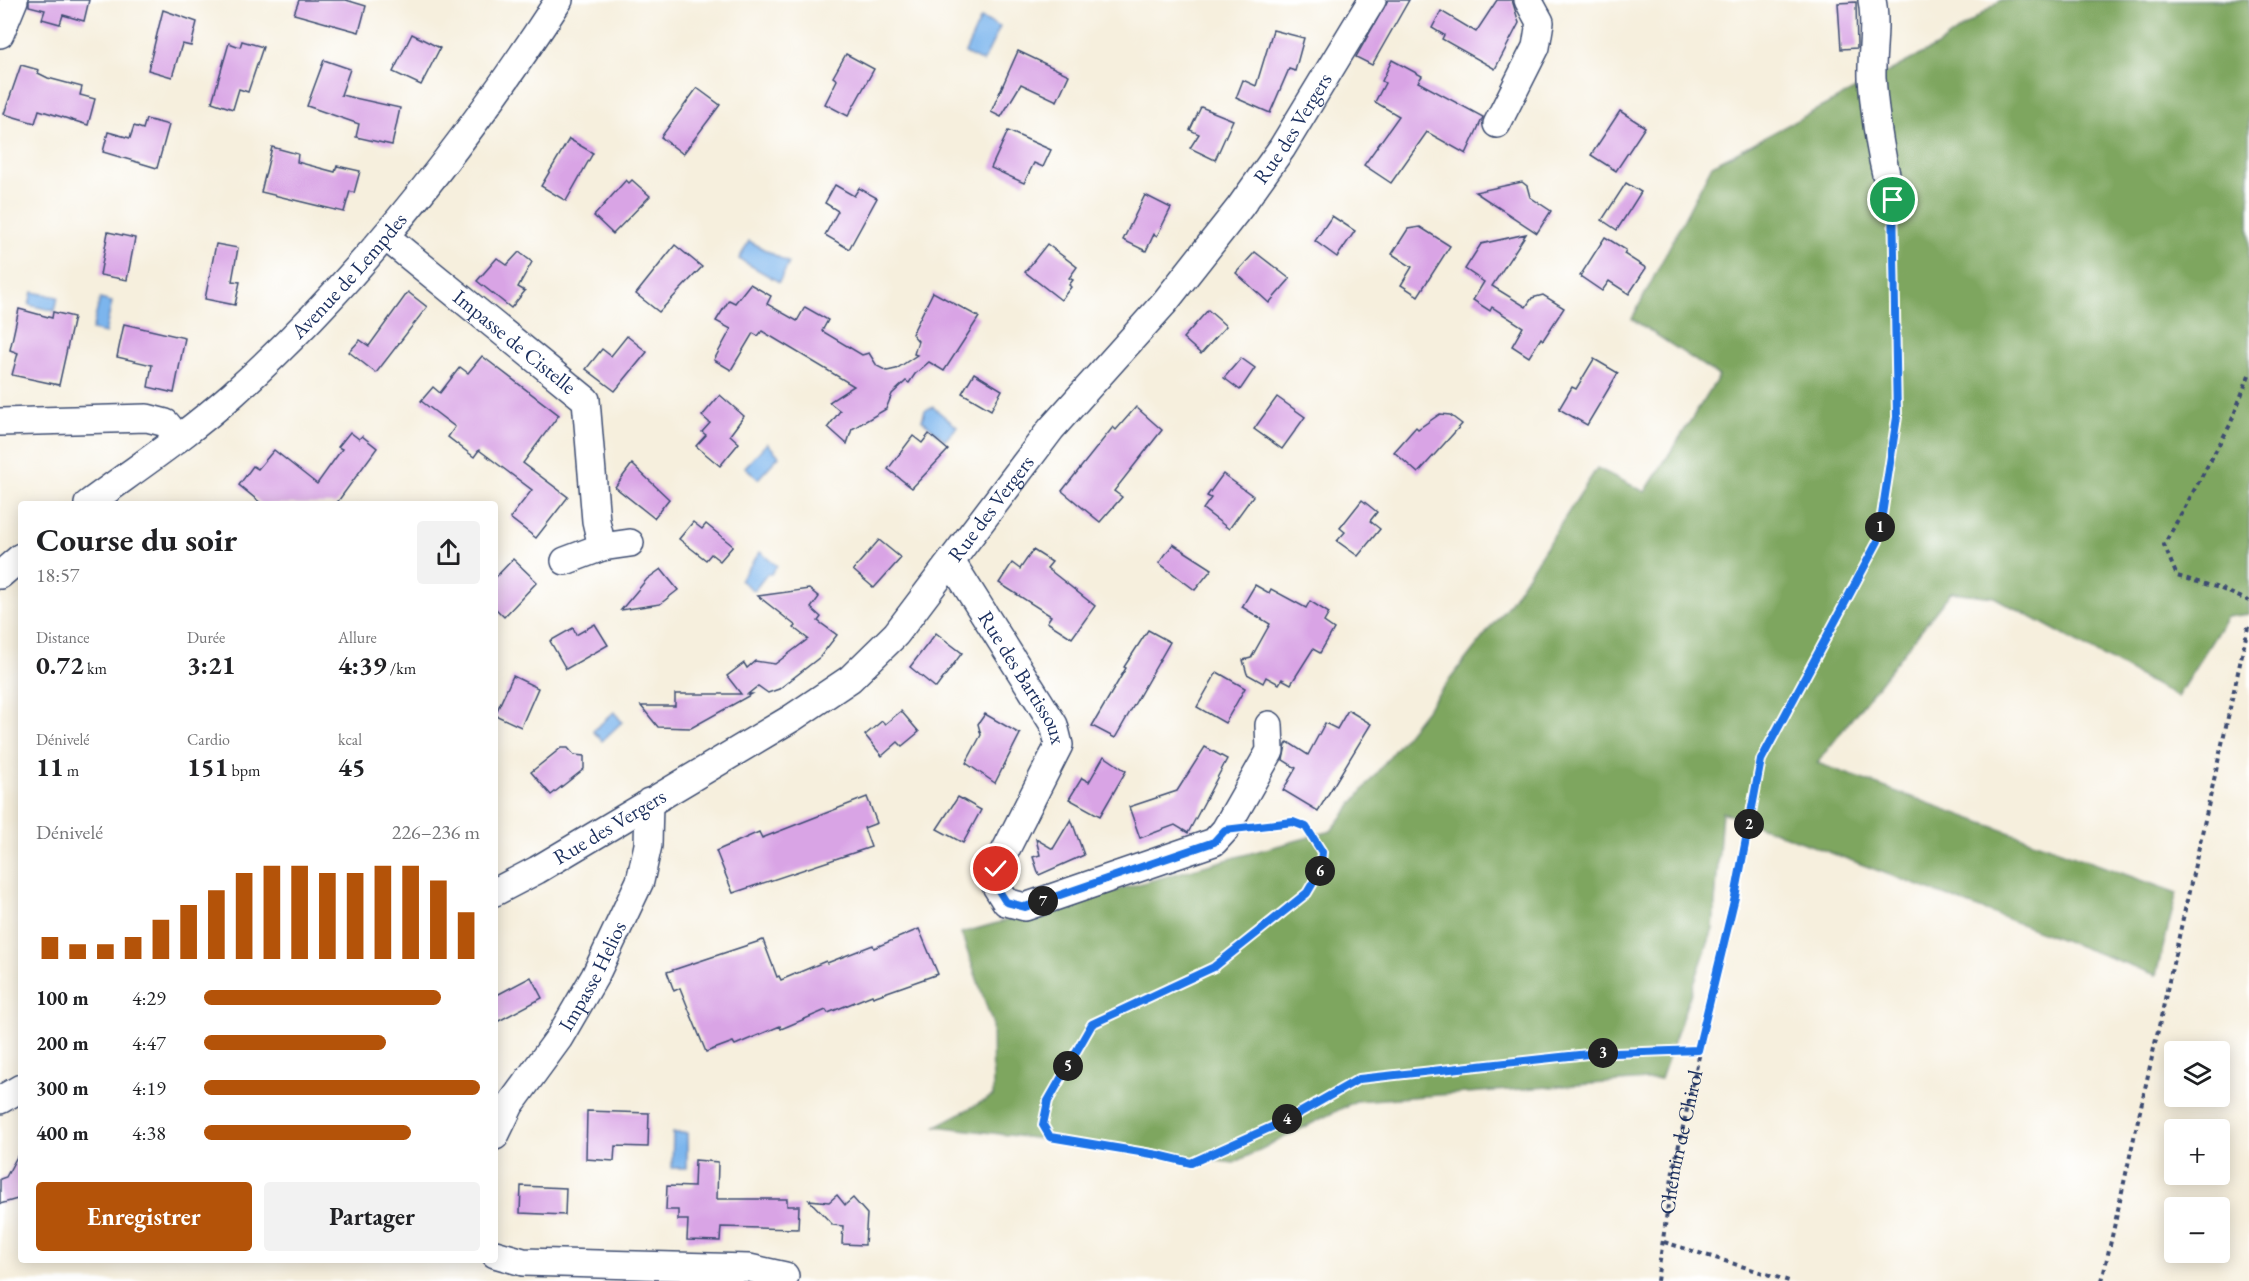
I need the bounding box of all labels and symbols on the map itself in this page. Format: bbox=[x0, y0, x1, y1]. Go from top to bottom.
street label: Rue des Vergers bbox=[1247, 67, 1338, 189]
pin bbox=[1867, 174, 1918, 225]
street label: Avenue de Lempdes bbox=[284, 206, 413, 345]
street label: Impasse de Cistelle bbox=[448, 283, 582, 400]
street label: Rue des Vergers bbox=[942, 449, 1040, 567]
pin: 1 bbox=[1865, 512, 1895, 542]
street label: Rue des Bartissoux bbox=[972, 606, 1072, 747]
street label: Rue des Vergers bbox=[548, 782, 671, 870]
pin: 2 bbox=[1734, 809, 1764, 839]
pin bbox=[970, 843, 1021, 894]
pin: 6 bbox=[1305, 856, 1335, 886]
pin: 7 bbox=[1028, 886, 1058, 916]
street label: Impasse Helios bbox=[552, 916, 632, 1036]
pin: 3 bbox=[1588, 1038, 1618, 1068]
pin: 5 bbox=[1053, 1051, 1083, 1081]
street label: Chemin de Chirol bbox=[1653, 1067, 1708, 1216]
pin: 4 bbox=[1272, 1104, 1302, 1134]

